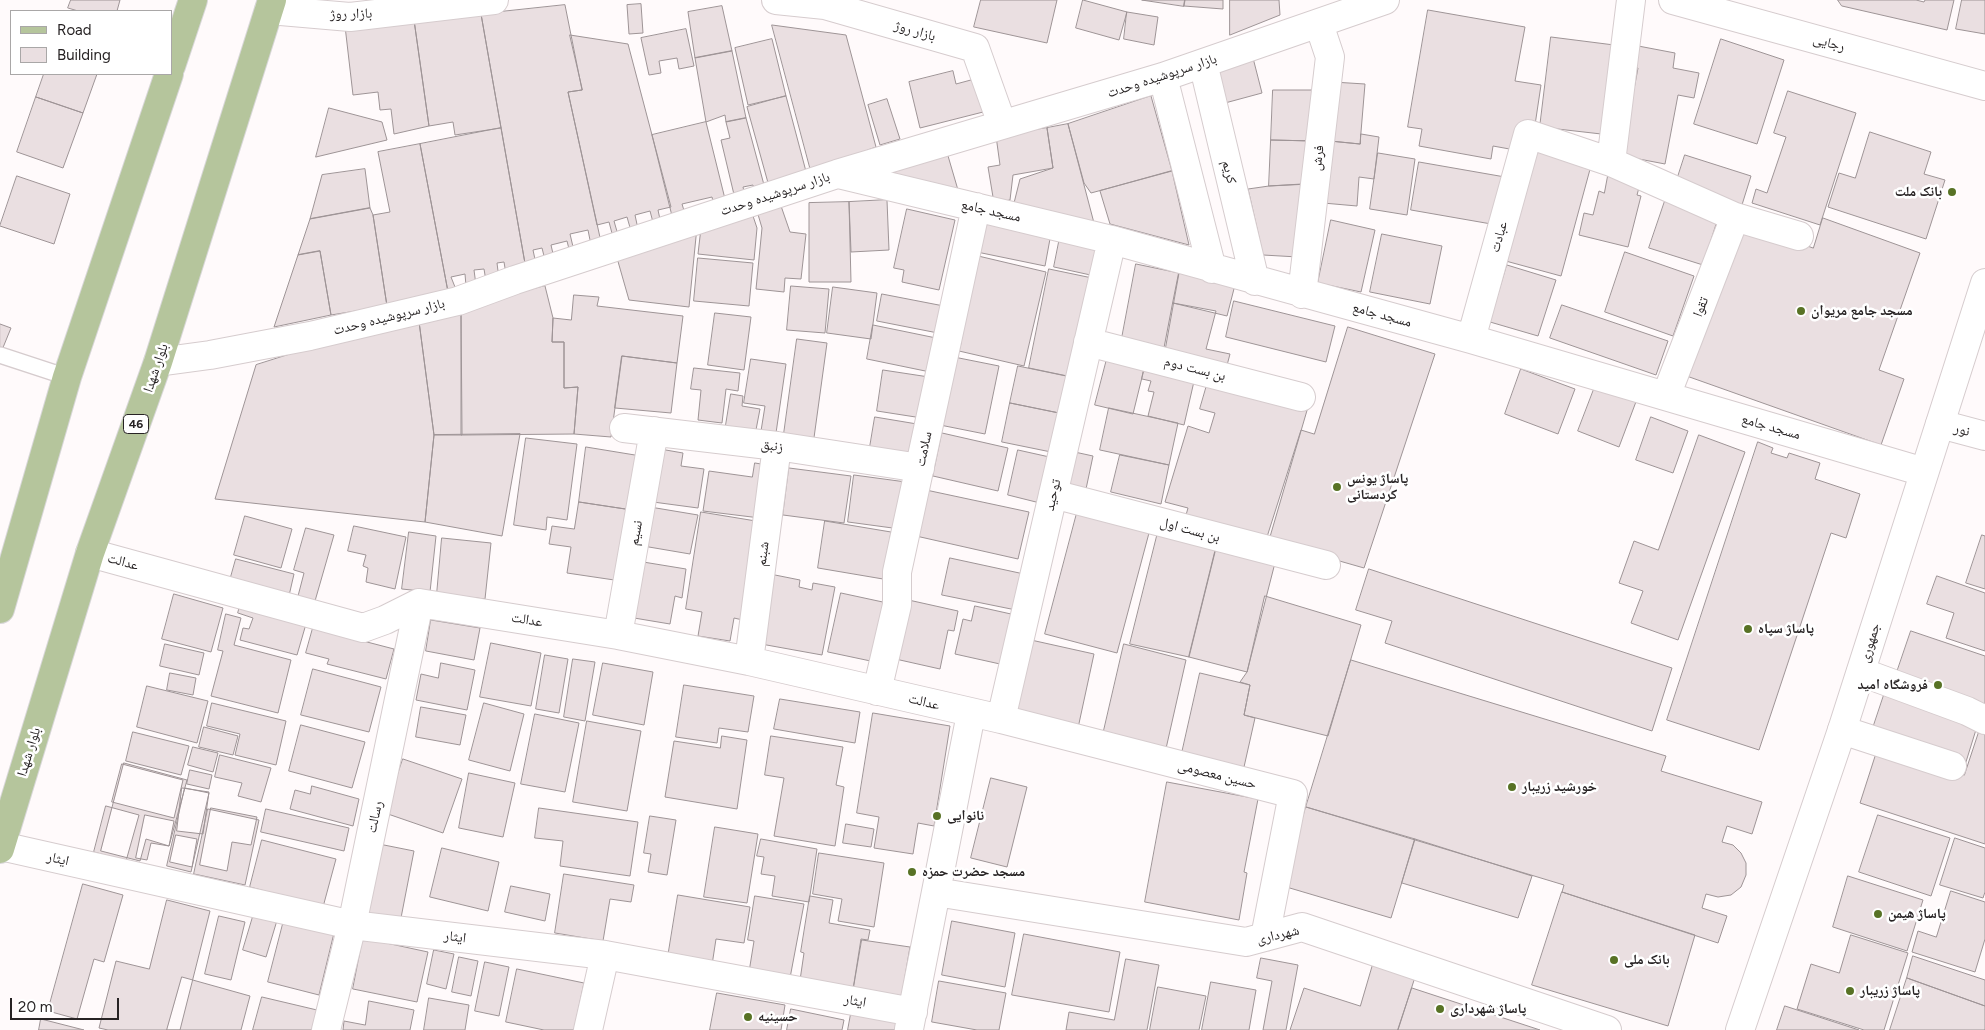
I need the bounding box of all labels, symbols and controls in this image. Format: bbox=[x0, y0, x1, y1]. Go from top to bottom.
street label: بازار روژ bbox=[330, 5, 372, 23]
legend bbox=[10, 10, 172, 75]
street label: بازار روژ bbox=[892, 17, 938, 45]
text: Road bbox=[57, 21, 92, 39]
street label: رجایی bbox=[1811, 31, 1847, 55]
text: Building bbox=[57, 46, 111, 64]
street label: بازار سرپوشیده وحدت bbox=[1105, 50, 1219, 102]
street label: فرش bbox=[1308, 144, 1328, 172]
street label: کریم bbox=[1218, 159, 1240, 185]
street label: بازار سرپوشیده وحدت bbox=[718, 168, 832, 220]
place label: بانک ملت bbox=[1895, 184, 1942, 200]
marker: بانک ملت bbox=[1946, 186, 1958, 198]
street label: مسجد جامع bbox=[960, 196, 1022, 226]
street label: عبادت bbox=[1487, 220, 1511, 254]
street label: بازار سرپوشیده وحدت bbox=[332, 295, 446, 339]
street label: تقوا bbox=[1690, 295, 1712, 319]
street label: مسجد جامع bbox=[1351, 299, 1413, 331]
place label: مسجد جامع مریوان bbox=[1811, 303, 1913, 319]
marker: مسجد جامع مریوان bbox=[1795, 305, 1807, 317]
street label: بلوار شهدا bbox=[140, 341, 172, 395]
street label: بن بست دوم bbox=[1163, 353, 1227, 385]
street label: مسجد جامع bbox=[1740, 411, 1802, 443]
road number: 46 bbox=[124, 414, 148, 434]
street label: نور bbox=[1952, 420, 1972, 440]
street label: سلامت bbox=[912, 430, 936, 468]
street label: زنبق bbox=[760, 436, 784, 456]
place label: پاساژ یونس کردستانی bbox=[1347, 471, 1408, 504]
street label: توحید bbox=[1041, 478, 1065, 512]
marker: پاساژ یونس کردستانی bbox=[1331, 481, 1343, 493]
street label: بن بست اول bbox=[1158, 514, 1222, 546]
street label: نسیم bbox=[626, 519, 646, 547]
street label: شبنم bbox=[753, 541, 773, 567]
street label: عدالت bbox=[106, 550, 140, 574]
street label: عدالت bbox=[510, 609, 544, 631]
place label: پاساژ سپاه bbox=[1758, 621, 1814, 637]
street label: جمهوری bbox=[1856, 621, 1884, 665]
marker: پاساژ سپاه bbox=[1742, 623, 1754, 635]
place label: فروشگاه امید bbox=[1857, 677, 1928, 693]
marker: فروشگاه امید bbox=[1932, 679, 1944, 691]
street label: عدالت bbox=[907, 690, 941, 714]
street label: بلوار شهدا bbox=[14, 725, 44, 779]
street label: حسین معصومی bbox=[1176, 757, 1258, 793]
place label: خورشید زریبار bbox=[1522, 779, 1597, 795]
marker: خورشید زریبار bbox=[1506, 781, 1518, 793]
street label: رسالت bbox=[363, 799, 387, 835]
place label: نانوایی bbox=[947, 808, 984, 824]
marker: نانوایی bbox=[931, 810, 943, 822]
street label: ایثار bbox=[45, 848, 71, 870]
place label: مسجد حضرت حمزه bbox=[922, 864, 1025, 880]
marker: مسجد حضرت حمزه bbox=[906, 866, 918, 878]
place label: پاساژ هیمن bbox=[1888, 906, 1946, 922]
marker: پاساژ هیمن bbox=[1872, 908, 1884, 920]
street label: شهرداری bbox=[1255, 922, 1301, 948]
street label: ایثار bbox=[443, 927, 467, 947]
place label: بانک ملی bbox=[1624, 952, 1670, 968]
marker: بانک ملی bbox=[1608, 954, 1620, 966]
place label: پاساژ زریبار bbox=[1860, 983, 1920, 999]
marker: پاساژ زریبار bbox=[1844, 985, 1856, 997]
scale bar bbox=[12, 988, 121, 1020]
street label: ایثار bbox=[843, 991, 867, 1011]
text: 20 m bbox=[18, 998, 52, 1016]
place label: پاساژ شهرداری bbox=[1450, 1001, 1526, 1017]
marker: پاساژ شهرداری bbox=[1434, 1003, 1446, 1015]
place label: حسینیه bbox=[758, 1009, 798, 1025]
marker: حسینیه bbox=[742, 1011, 754, 1023]

